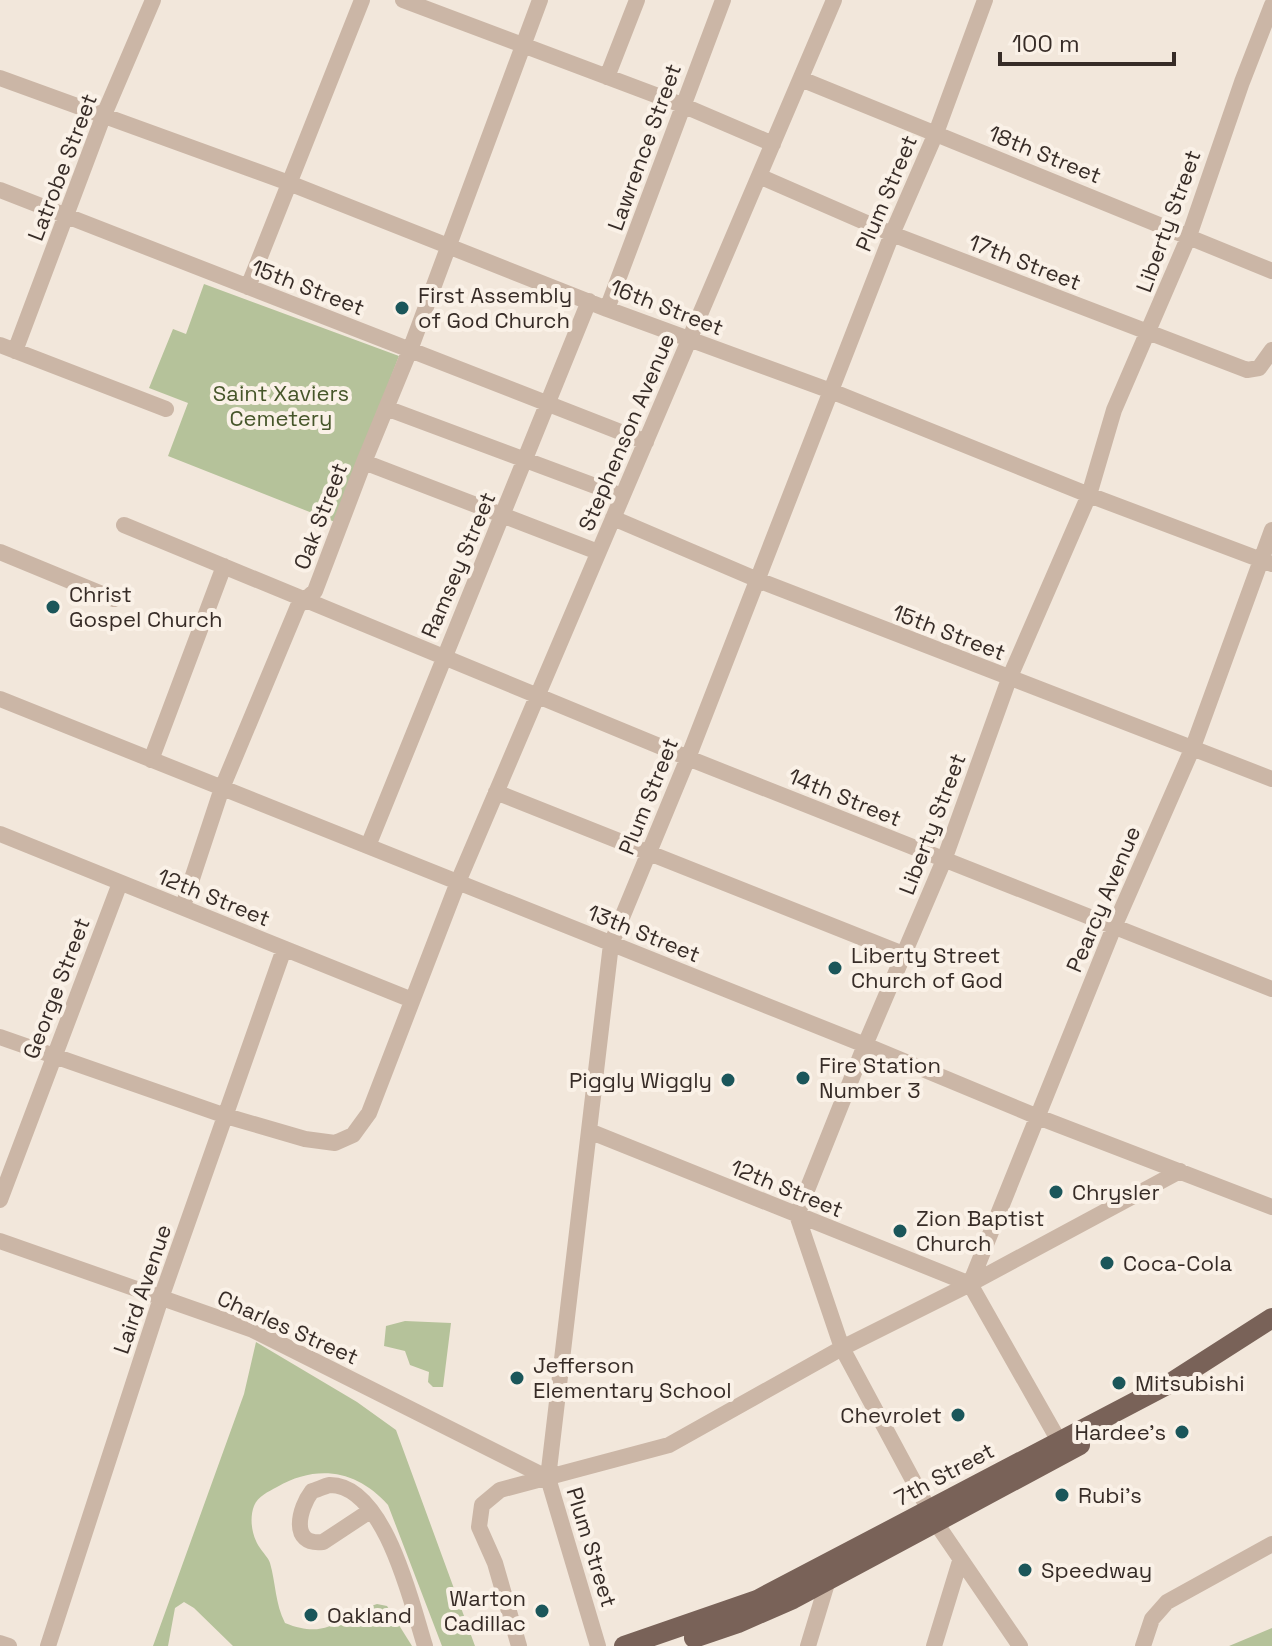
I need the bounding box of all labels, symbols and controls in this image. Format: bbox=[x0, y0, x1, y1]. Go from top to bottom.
scale bar bbox=[1000, 16, 1174, 66]
text: 100 m bbox=[1012, 28, 1080, 59]
street label: Lawrence Street bbox=[601, 60, 687, 234]
street label: Latrobe Street bbox=[21, 89, 103, 245]
street label: 18th Street bbox=[984, 119, 1106, 189]
street label: Plum Street bbox=[849, 131, 923, 255]
street label: Liberty Street bbox=[1129, 146, 1207, 296]
street label: 17th Street bbox=[965, 228, 1085, 296]
street label: 15th Street bbox=[247, 253, 369, 321]
street label: 16th Street bbox=[606, 273, 728, 341]
place label: First Assembly of God Church bbox=[418, 281, 572, 334]
marker: First Assembly of God Church bbox=[393, 299, 411, 317]
street label: Stephenson Avenue bbox=[572, 329, 680, 535]
park label: Saint Xaviers Cemetery bbox=[213, 379, 349, 432]
street label: Oak Street bbox=[287, 459, 353, 573]
street label: Ramsey Street bbox=[415, 488, 501, 642]
place label: Christ Gospel Church bbox=[69, 580, 222, 633]
marker: Christ Gospel Church bbox=[44, 598, 62, 616]
street label: 15th Street bbox=[888, 598, 1010, 666]
street label: Plum Street bbox=[612, 733, 684, 859]
street label: Liberty Street bbox=[892, 749, 972, 899]
street label: 14th Street bbox=[784, 762, 906, 832]
street label: Pearcy Avenue bbox=[1060, 822, 1146, 976]
street label: 12th Street bbox=[154, 862, 274, 932]
street label: 13th Street bbox=[584, 898, 704, 968]
street label: George Street bbox=[16, 913, 96, 1063]
place label: Liberty Street Church of God bbox=[851, 941, 1003, 994]
marker: Liberty Street Church of God bbox=[826, 959, 844, 977]
place label: Fire Station Number 3 bbox=[819, 1051, 941, 1104]
place label: Piggly Wiggly bbox=[569, 1066, 712, 1094]
marker: Fire Station Number 3 bbox=[794, 1069, 812, 1087]
marker: Piggly Wiggly bbox=[719, 1071, 737, 1089]
street label: 12th Street bbox=[727, 1153, 847, 1223]
place label: Chrysler bbox=[1072, 1178, 1160, 1206]
marker: Chrysler bbox=[1047, 1183, 1065, 1201]
place label: Zion Baptist Church bbox=[916, 1204, 1045, 1257]
street label: Laird Avenue bbox=[107, 1221, 177, 1357]
marker: Zion Baptist Church bbox=[891, 1222, 909, 1240]
place label: Coca-Cola bbox=[1123, 1249, 1232, 1277]
marker: Coca-Cola bbox=[1098, 1254, 1116, 1272]
street label: Charles Street bbox=[213, 1283, 363, 1371]
place label: Jefferson Elementary School bbox=[533, 1351, 732, 1404]
marker: Jefferson Elementary School bbox=[508, 1369, 526, 1387]
place label: Mitsubishi bbox=[1135, 1369, 1245, 1397]
marker: Mitsubishi bbox=[1110, 1374, 1128, 1392]
place label: Chevrolet bbox=[840, 1401, 942, 1429]
marker: Chevrolet bbox=[949, 1406, 967, 1424]
place label: Hardee's bbox=[1074, 1418, 1166, 1446]
marker: Hardee's bbox=[1173, 1423, 1191, 1441]
street label: 7th Street bbox=[889, 1436, 999, 1512]
place label: Rubi's bbox=[1078, 1481, 1142, 1509]
street label: Plum Street bbox=[561, 1484, 623, 1610]
marker: Rubi's bbox=[1053, 1486, 1071, 1504]
place label: Speedway bbox=[1041, 1556, 1152, 1584]
marker: Speedway bbox=[1016, 1561, 1034, 1579]
place label: Warton Cadillac bbox=[444, 1584, 526, 1637]
place label: Oakland bbox=[327, 1601, 412, 1629]
marker: Warton Cadillac bbox=[533, 1602, 551, 1620]
marker: Oakland bbox=[302, 1606, 320, 1624]

